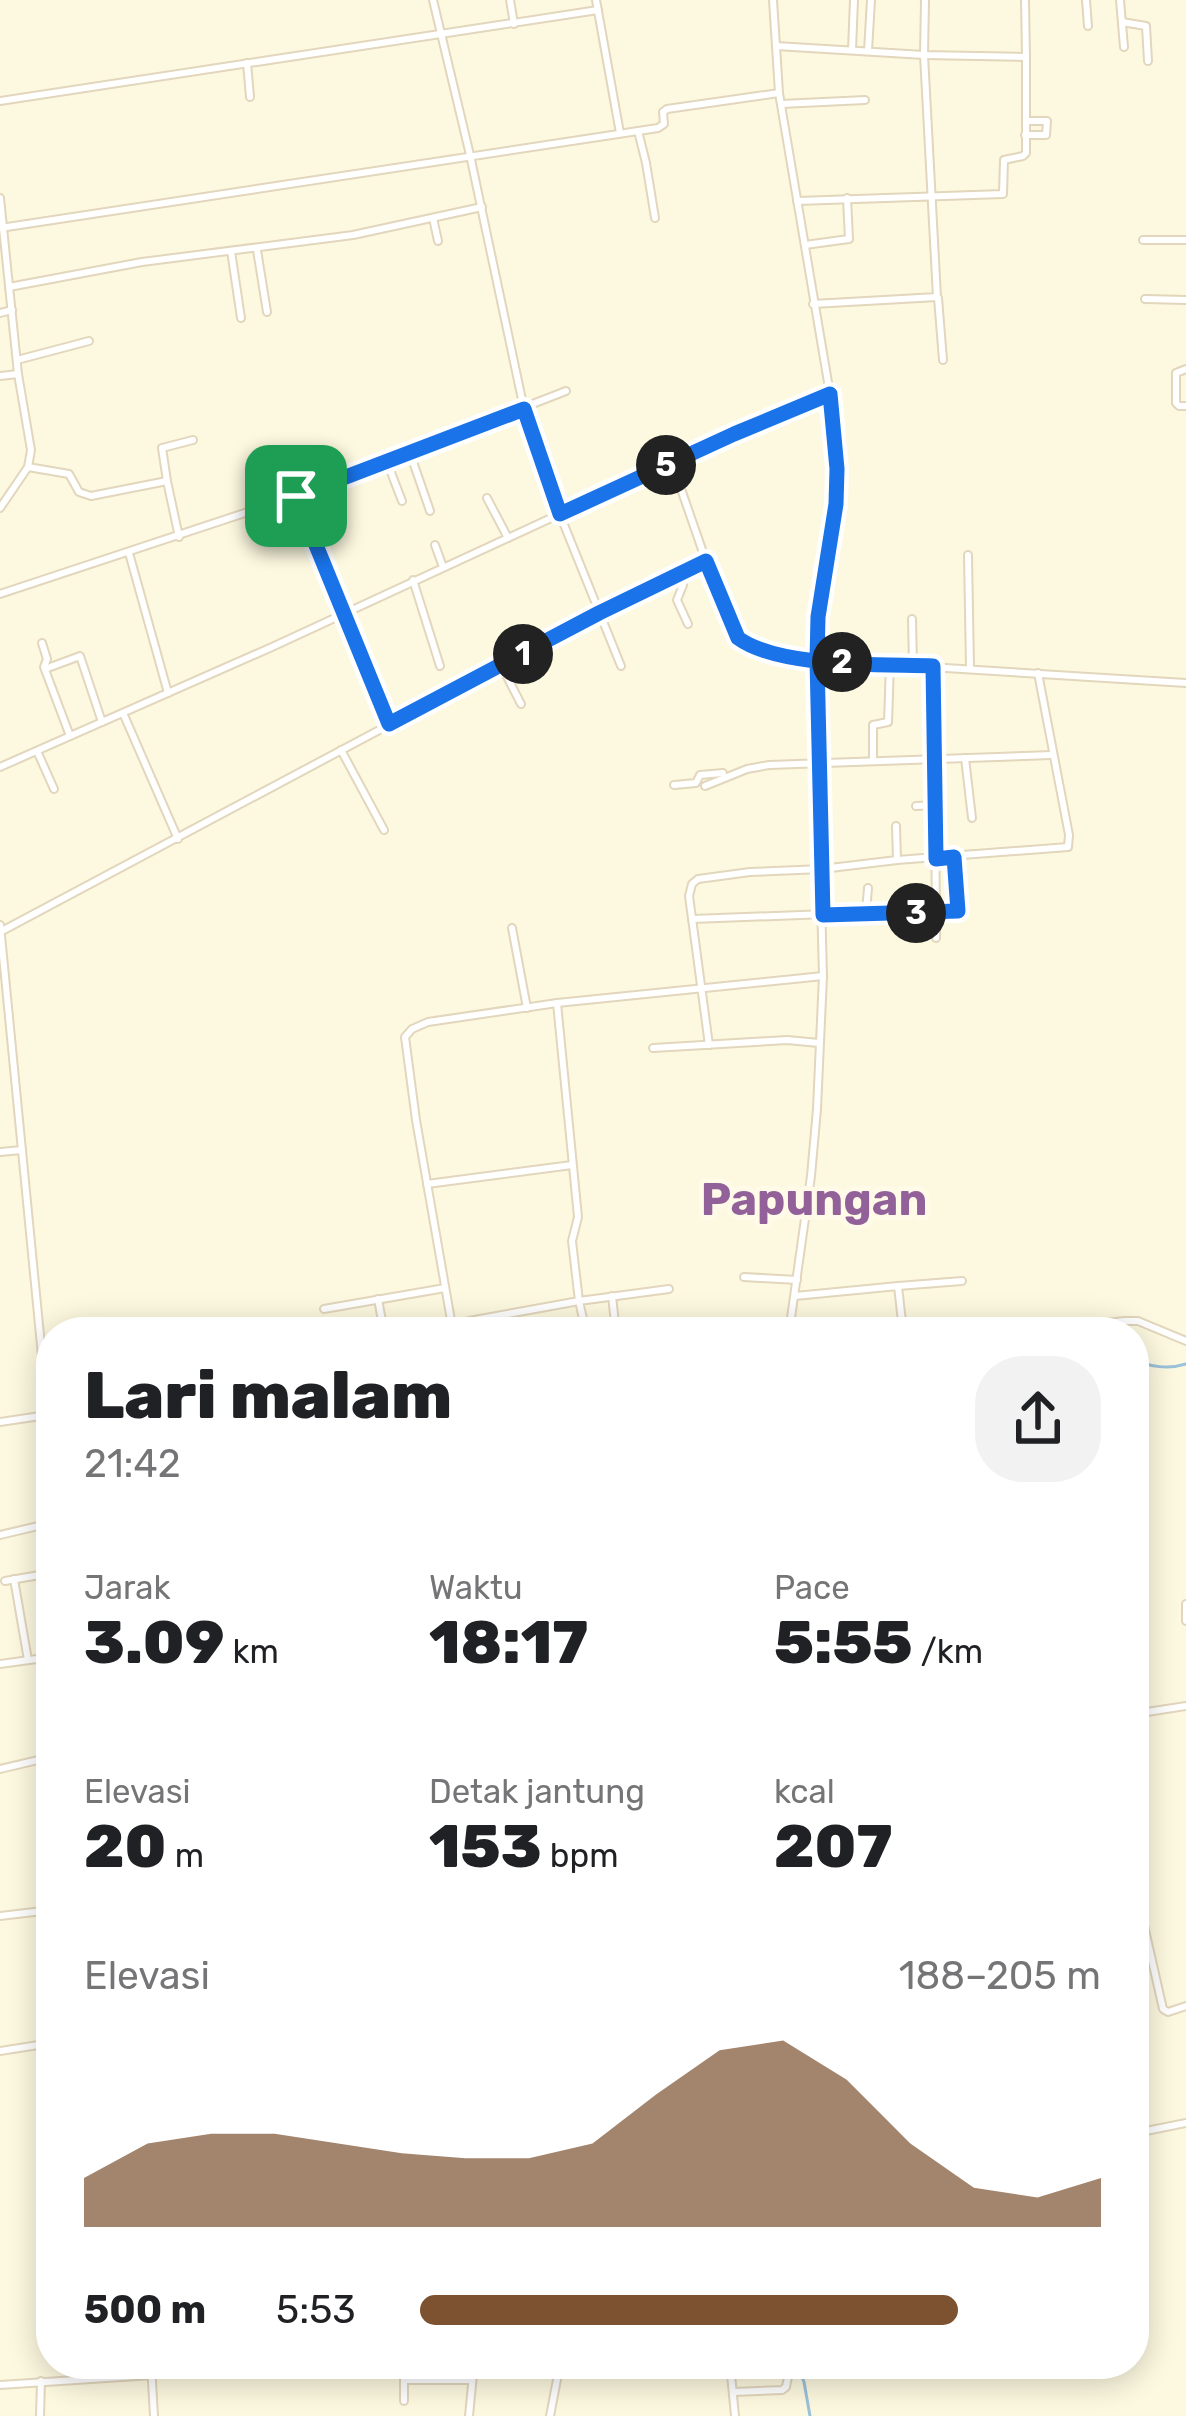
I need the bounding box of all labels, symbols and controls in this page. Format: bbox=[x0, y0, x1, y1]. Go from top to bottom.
pin: 5 bbox=[636, 435, 696, 495]
pin bbox=[245, 445, 347, 547]
text: 5 bbox=[655, 445, 677, 484]
icon: arrive bbox=[263, 463, 329, 529]
pin: 1 bbox=[493, 624, 553, 684]
pin: 2 bbox=[812, 632, 872, 692]
text: 1 bbox=[515, 634, 531, 673]
text: 2 bbox=[831, 642, 853, 681]
pin: 3 bbox=[886, 883, 946, 943]
text: 3 bbox=[905, 893, 927, 932]
district label: Papungan bbox=[701, 1173, 927, 1226]
text: Lari malam bbox=[84, 1356, 452, 1435]
button: share bbox=[975, 1356, 1101, 1482]
text: 21:42 bbox=[84, 1441, 181, 1487]
text: Jarak bbox=[84, 1568, 171, 1607]
text: Waktu bbox=[429, 1568, 523, 1607]
text: Pace bbox=[774, 1568, 850, 1607]
text: 3.09 bbox=[84, 1607, 224, 1678]
text: 18:17 bbox=[429, 1607, 588, 1678]
text: 5:55 bbox=[774, 1607, 913, 1678]
text: km bbox=[224, 1632, 279, 1671]
text: /km bbox=[913, 1632, 983, 1671]
text: Elevasi bbox=[84, 1772, 191, 1811]
text: Detak jantung bbox=[429, 1772, 645, 1811]
text: kcal bbox=[774, 1772, 835, 1811]
text: 20 bbox=[84, 1811, 167, 1882]
text: 153 bbox=[429, 1811, 542, 1882]
text: 207 bbox=[774, 1811, 893, 1882]
text: m bbox=[167, 1836, 204, 1875]
text: bpm bbox=[542, 1836, 618, 1875]
text: Elevasi bbox=[84, 1953, 210, 1999]
text: 188–205 m bbox=[899, 1953, 1101, 1999]
text: 500 m bbox=[84, 2287, 206, 2333]
text: 5:53 bbox=[276, 2287, 356, 2333]

